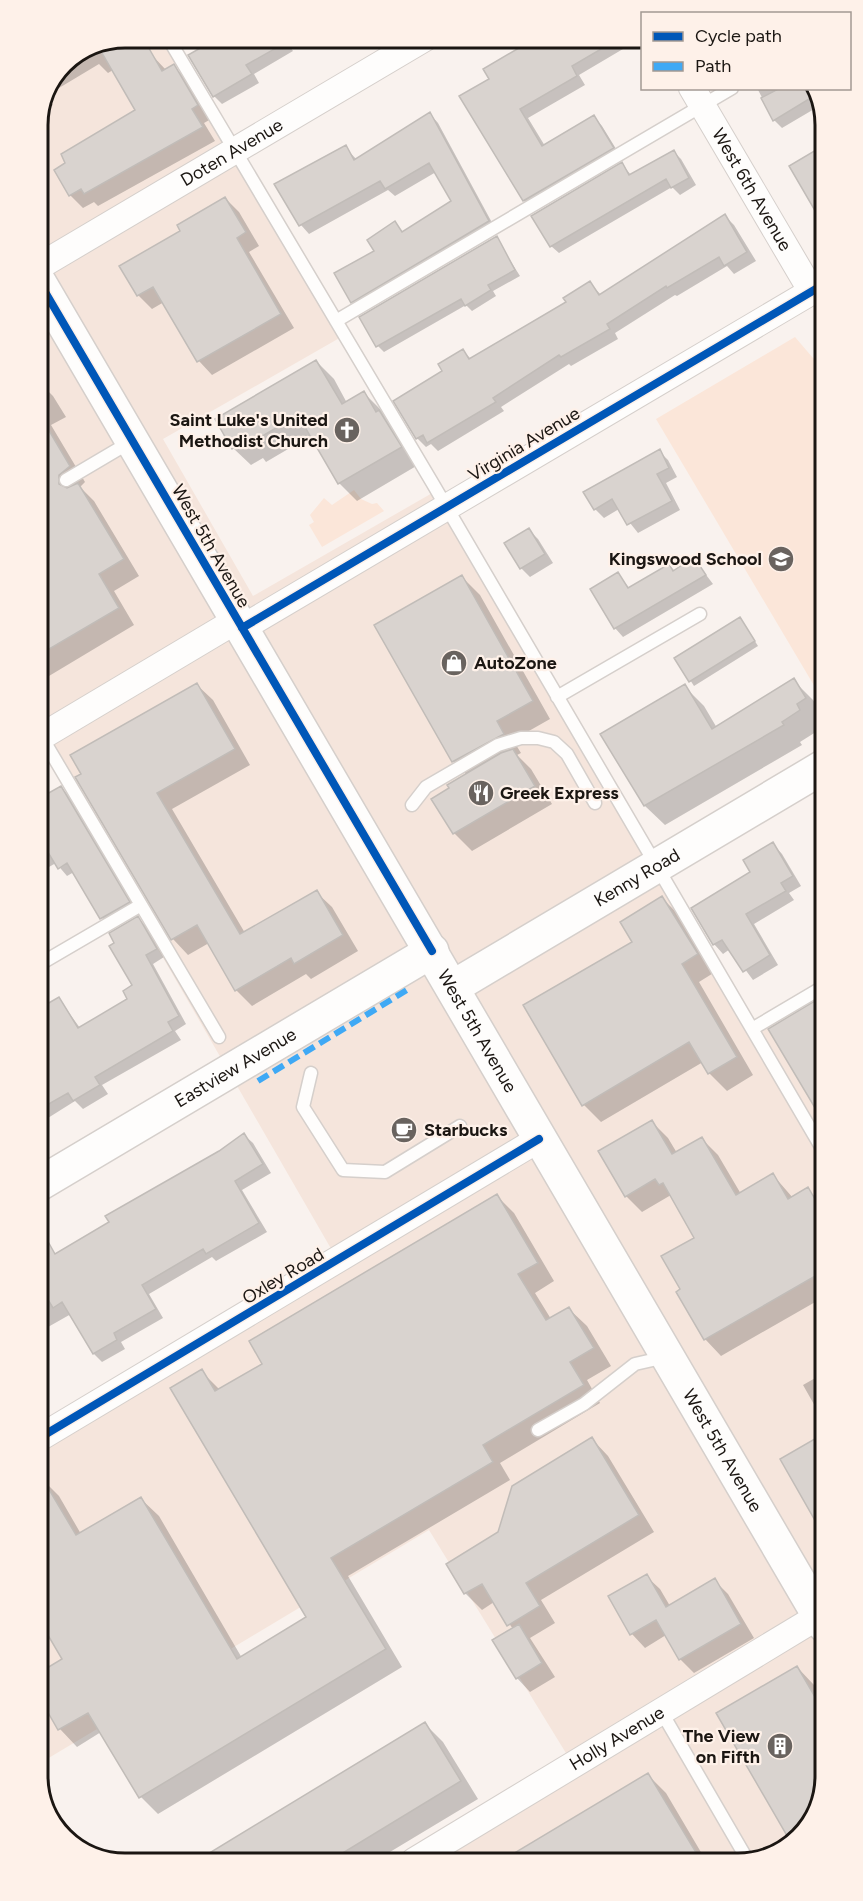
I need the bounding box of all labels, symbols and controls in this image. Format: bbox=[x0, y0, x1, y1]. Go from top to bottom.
legend bbox=[641, 12, 851, 90]
text: Cycle path bbox=[695, 25, 782, 47]
text: Path bbox=[695, 55, 731, 77]
street label: Doten Avenue bbox=[177, 114, 287, 191]
street label: West 6th Avenue bbox=[707, 124, 796, 255]
street label: Virginia Avenue bbox=[464, 402, 584, 486]
place label: Saint Luke's United Methodist Church bbox=[169, 409, 328, 452]
church icon: Saint Luke's United Methodist Church bbox=[332, 415, 362, 445]
street label: West 5th Avenue bbox=[167, 481, 255, 612]
school or university icon: Kingswood School bbox=[766, 544, 796, 574]
place label: Kingswood School bbox=[609, 548, 762, 570]
shop icon: AutoZone bbox=[439, 648, 469, 678]
place label: AutoZone bbox=[474, 652, 557, 674]
restaurant icon: Greek Express bbox=[466, 778, 496, 808]
place label: Greek Express bbox=[500, 782, 619, 804]
street label: Kenny Road bbox=[590, 844, 684, 912]
street label: West 5th Avenue bbox=[433, 966, 522, 1097]
street label: Eastview Avenue bbox=[171, 1023, 300, 1112]
cafe icon: Starbucks bbox=[389, 1115, 419, 1145]
place label: Starbucks bbox=[424, 1119, 508, 1141]
street label: Oxley Road bbox=[238, 1243, 328, 1309]
street label: West 5th Avenue bbox=[678, 1385, 767, 1516]
street label: Holly Avenue bbox=[565, 1701, 668, 1775]
place label: The View on Fifth bbox=[683, 1725, 760, 1768]
building icon: The View on Fifth bbox=[765, 1731, 795, 1761]

